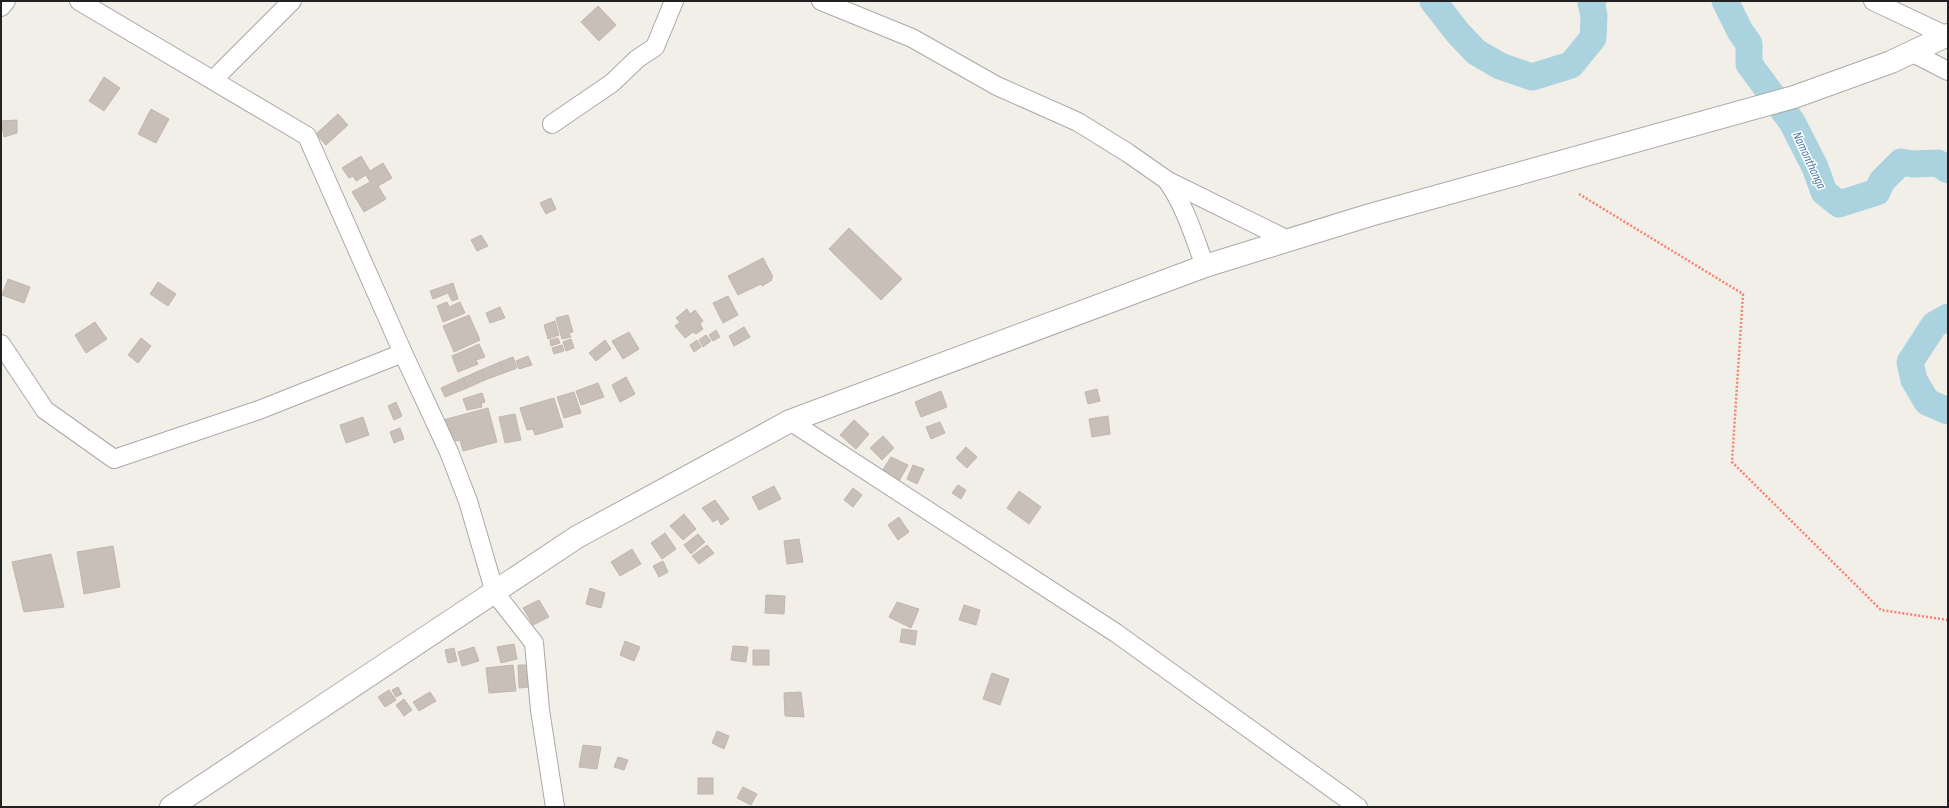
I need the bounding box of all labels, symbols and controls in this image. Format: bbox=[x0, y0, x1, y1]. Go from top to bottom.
water label: Namanthanga bbox=[1789, 129, 1830, 192]

